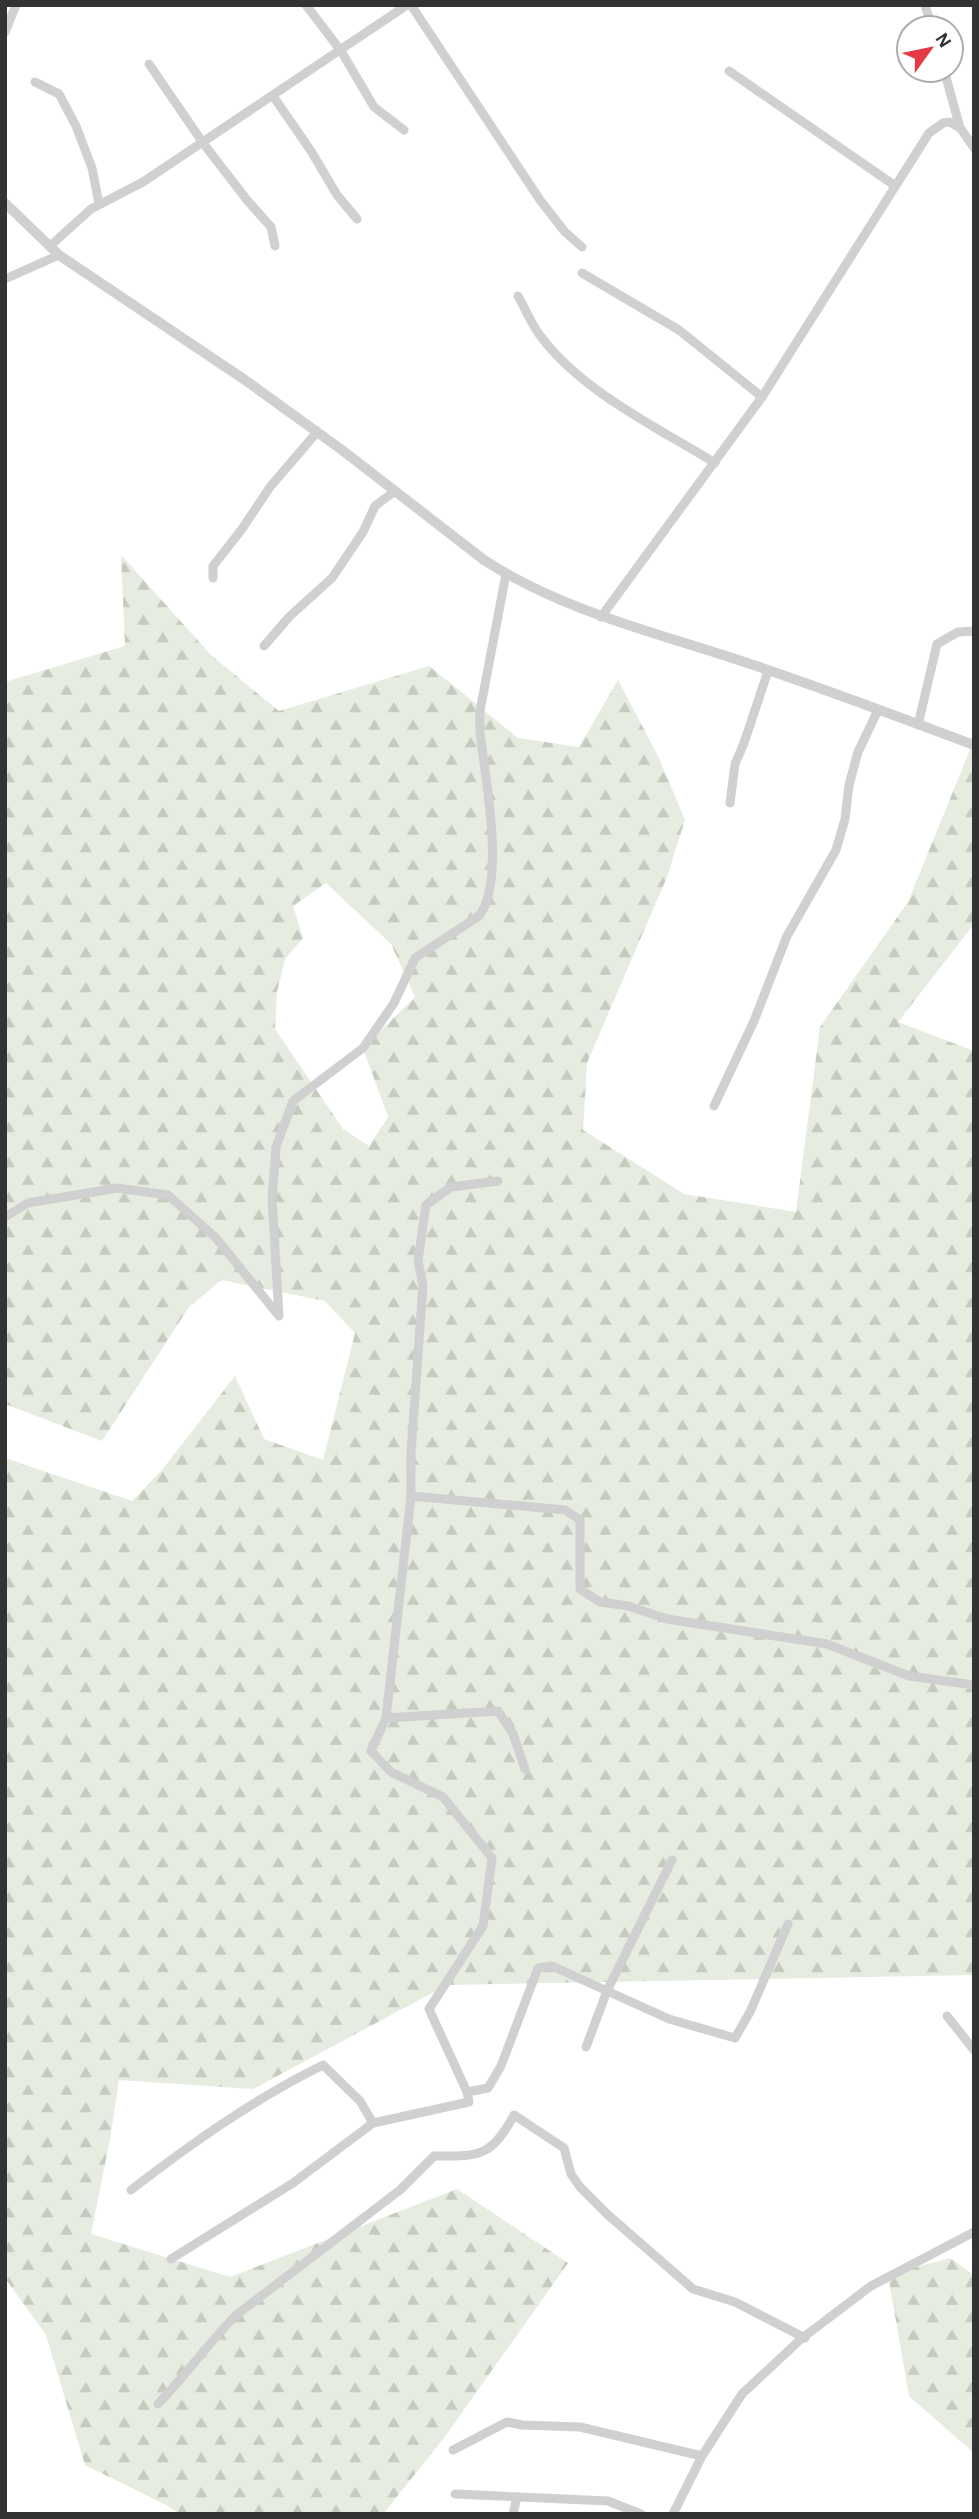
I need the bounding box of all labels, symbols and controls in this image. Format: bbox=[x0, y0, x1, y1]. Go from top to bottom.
north arrow bbox=[895, 14, 965, 84]
text: N bbox=[931, 30, 955, 51]

